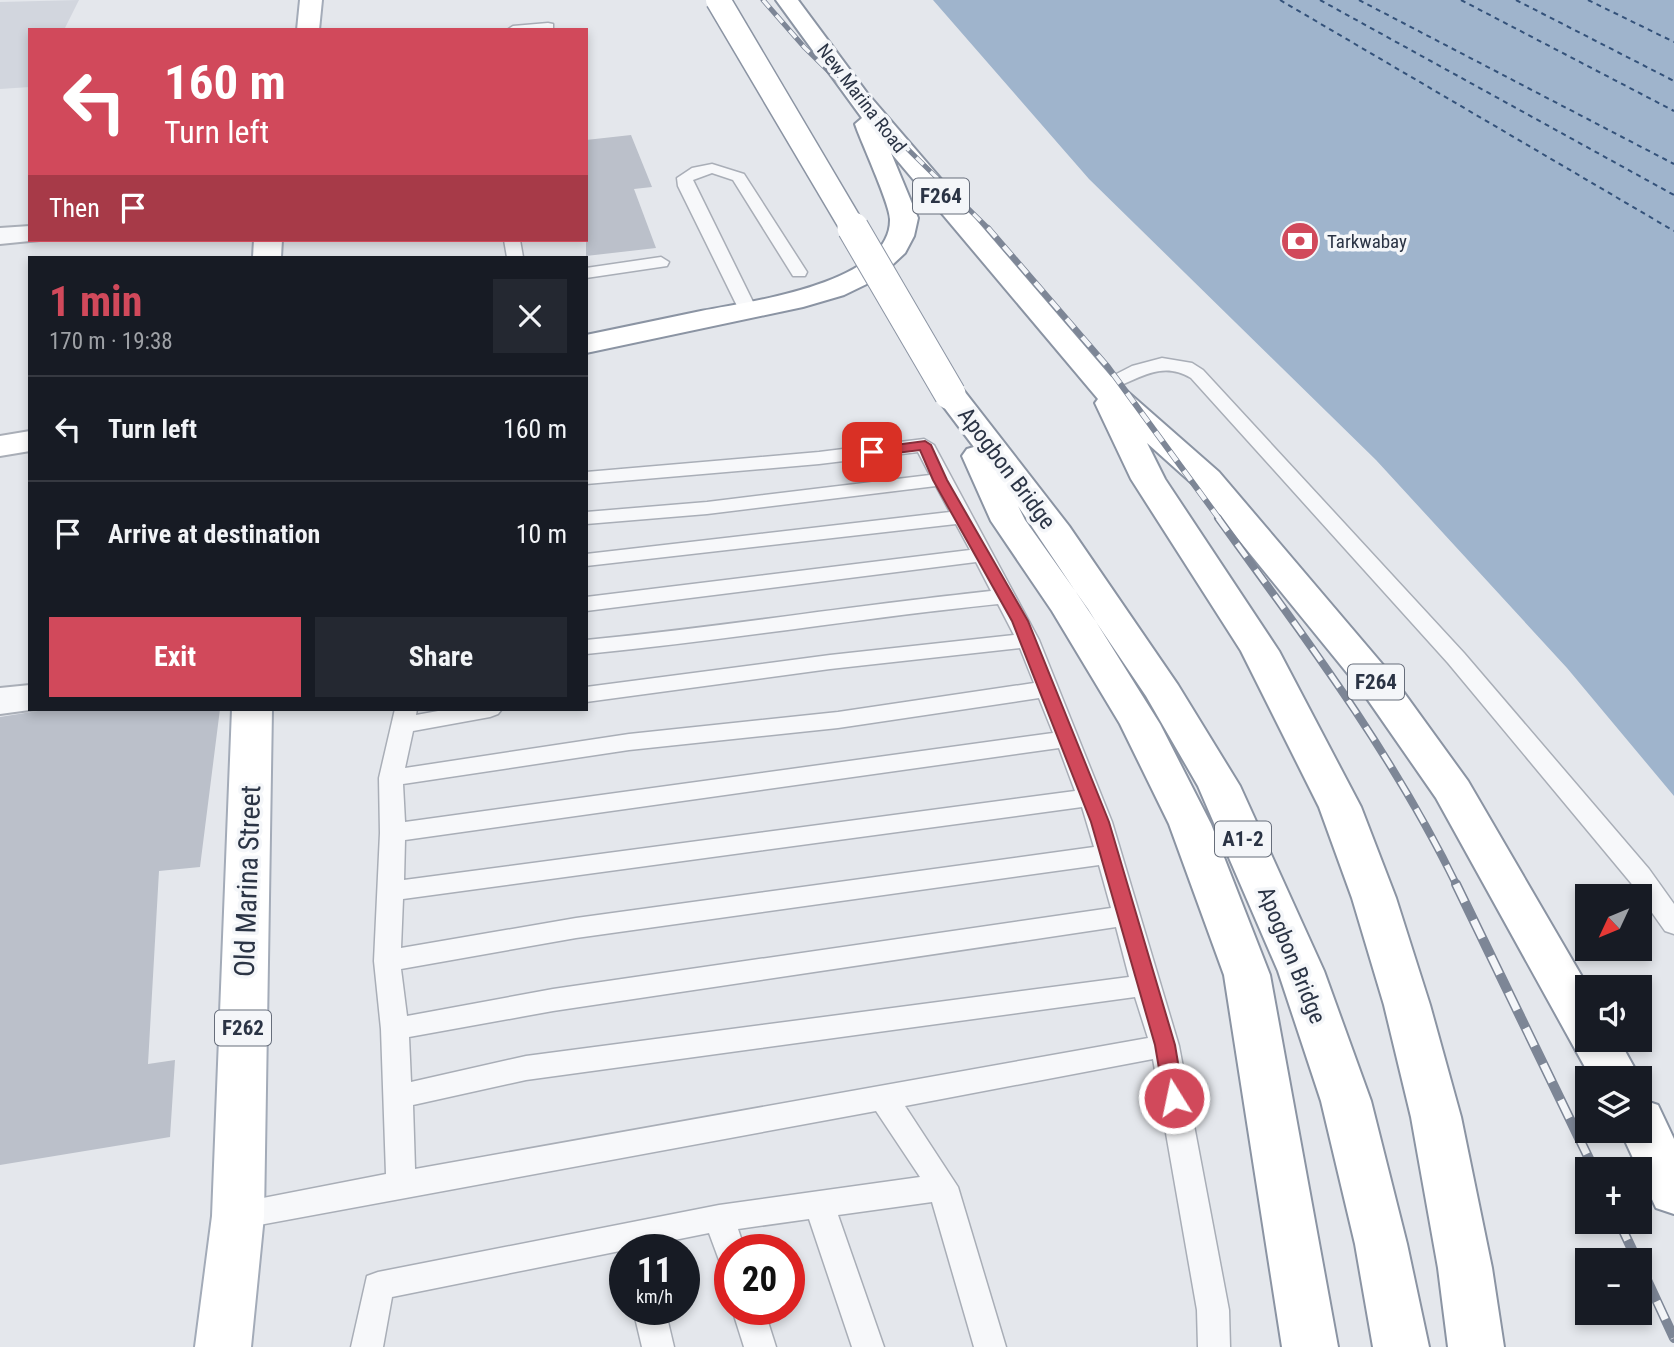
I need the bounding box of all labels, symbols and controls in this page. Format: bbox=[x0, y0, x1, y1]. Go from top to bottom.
street label: New Marina Road bbox=[812, 39, 911, 157]
text: 160 m bbox=[164, 54, 286, 111]
icon: left bbox=[49, 56, 140, 147]
text: Turn left bbox=[164, 113, 269, 151]
road number: F264 bbox=[913, 178, 969, 214]
icon: arrive bbox=[114, 189, 152, 227]
text: Then bbox=[49, 193, 100, 223]
bank icon: Tarkwabay bbox=[1279, 220, 1321, 262]
place label: Tarkwabay bbox=[1327, 230, 1407, 253]
text: 1 min bbox=[49, 277, 142, 326]
button: close bbox=[493, 279, 567, 353]
text: 170 m · 19:38 bbox=[49, 328, 173, 355]
street label: Apogbon Bridge bbox=[952, 402, 1061, 534]
icon: left bbox=[49, 410, 87, 448]
text: Turn left bbox=[108, 414, 197, 444]
text: 160 m bbox=[503, 414, 567, 444]
pin bbox=[842, 422, 902, 482]
icon: arrive bbox=[853, 433, 891, 471]
icon: arrive bbox=[49, 515, 87, 553]
text: Arrive at destination bbox=[108, 519, 320, 549]
text: 10 m bbox=[516, 519, 567, 549]
button: Exit bbox=[49, 617, 301, 697]
button: Share bbox=[315, 617, 567, 697]
road number: F264 bbox=[1348, 664, 1404, 700]
street label: Old Marina Street bbox=[228, 784, 267, 978]
road number: A1-2 bbox=[1215, 822, 1271, 856]
street label: Apogbon Bridge bbox=[1252, 883, 1331, 1028]
north arrow bbox=[1575, 884, 1652, 961]
map controls bbox=[1575, 884, 1652, 1325]
button: sound bbox=[1575, 975, 1652, 1052]
road number: F262 bbox=[215, 1010, 271, 1046]
position arrow bbox=[1137, 1061, 1211, 1135]
button: layers bbox=[1575, 1066, 1652, 1143]
button: + bbox=[1575, 1157, 1652, 1234]
speed limit sign: 20 bbox=[714, 1234, 805, 1325]
button: − bbox=[1575, 1248, 1652, 1325]
text: 11 bbox=[637, 1250, 672, 1291]
text: km/h bbox=[636, 1286, 673, 1307]

